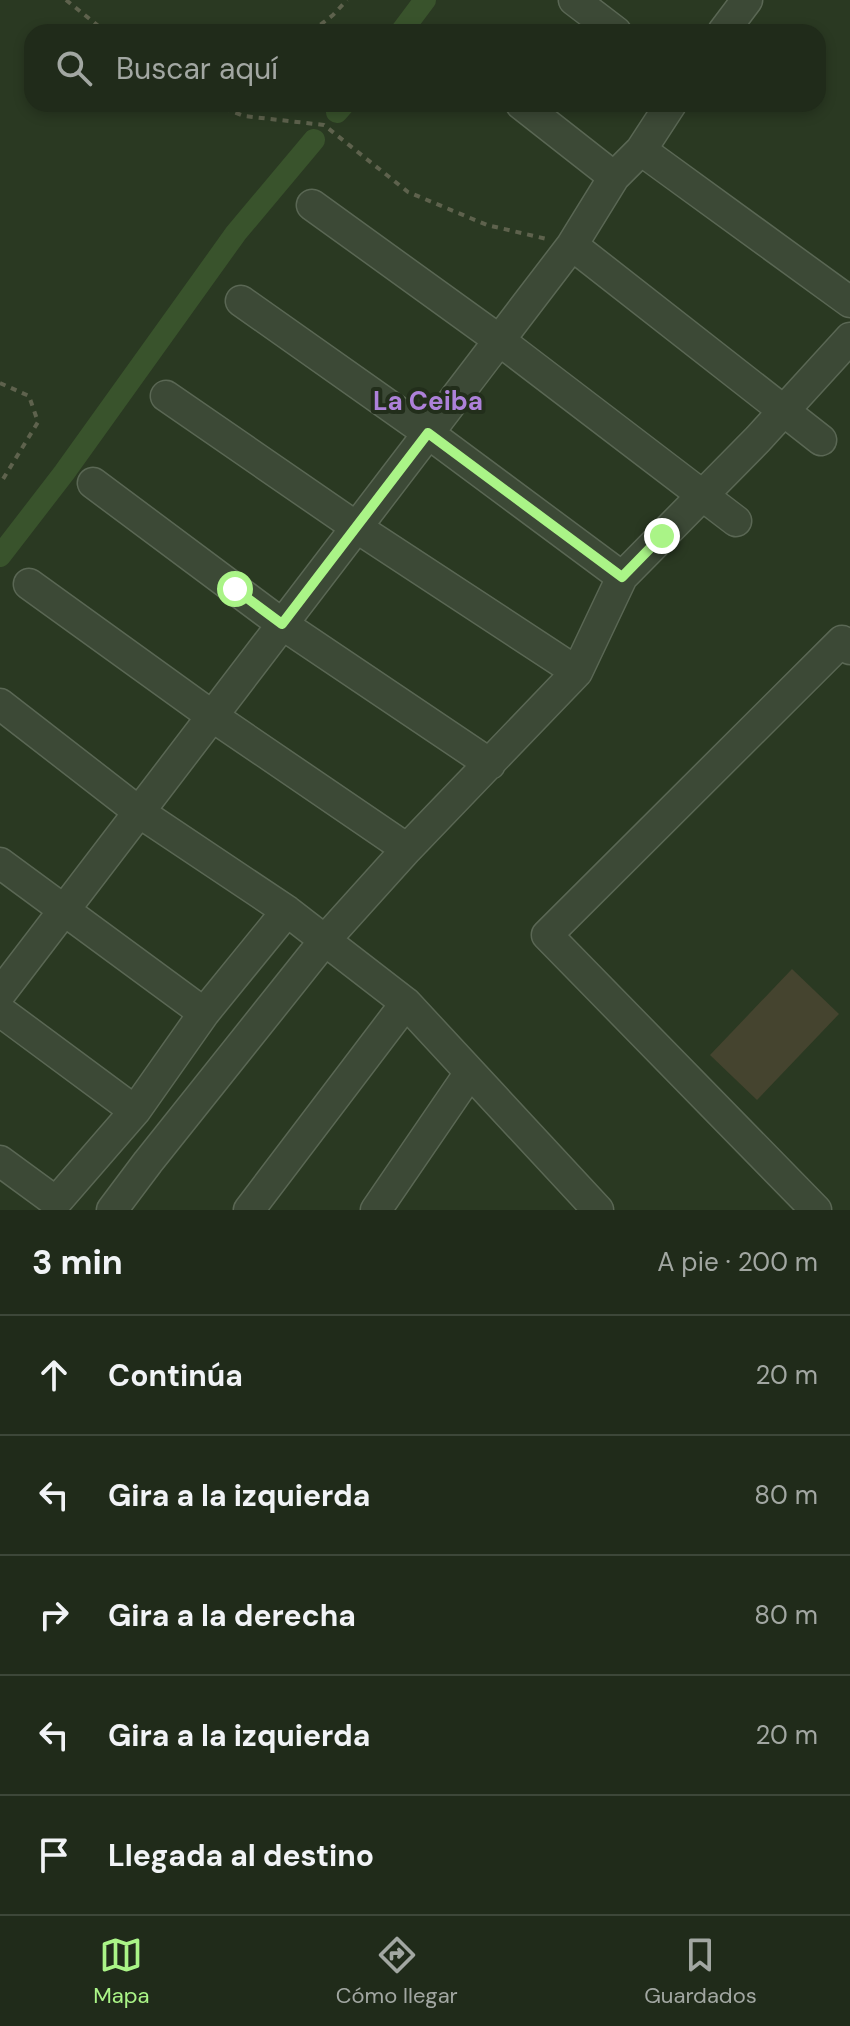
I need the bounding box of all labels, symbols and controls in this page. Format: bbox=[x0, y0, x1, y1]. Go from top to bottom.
search box bbox=[24, 24, 826, 112]
icon: search bbox=[52, 46, 96, 90]
text: Buscar aquí bbox=[116, 49, 278, 88]
district label: La Ceiba bbox=[373, 384, 483, 418]
route end bbox=[644, 518, 680, 554]
route start bbox=[217, 571, 253, 607]
text: 3 min bbox=[32, 1240, 123, 1285]
text: A pie · 200 m bbox=[657, 1245, 818, 1279]
icon: ahead bbox=[32, 1353, 76, 1397]
text: Continúa bbox=[108, 1356, 243, 1395]
text: 20 m bbox=[755, 1358, 818, 1392]
icon: left bbox=[32, 1473, 76, 1517]
text: Gira a la izquierda bbox=[108, 1476, 370, 1515]
text: 80 m bbox=[754, 1478, 818, 1512]
icon: right bbox=[32, 1593, 76, 1637]
text: Gira a la derecha bbox=[108, 1596, 356, 1635]
text: 80 m bbox=[754, 1598, 818, 1632]
icon: left bbox=[32, 1713, 76, 1757]
text: Gira a la izquierda bbox=[108, 1716, 370, 1755]
text: 20 m bbox=[755, 1718, 818, 1752]
icon: arrive bbox=[32, 1833, 76, 1877]
text: Llegada al destino bbox=[108, 1836, 374, 1875]
tab: Mapa bbox=[93, 1933, 149, 2010]
tab: Cómo llegar bbox=[336, 1933, 458, 2010]
tab: Guardados bbox=[644, 1933, 757, 2010]

